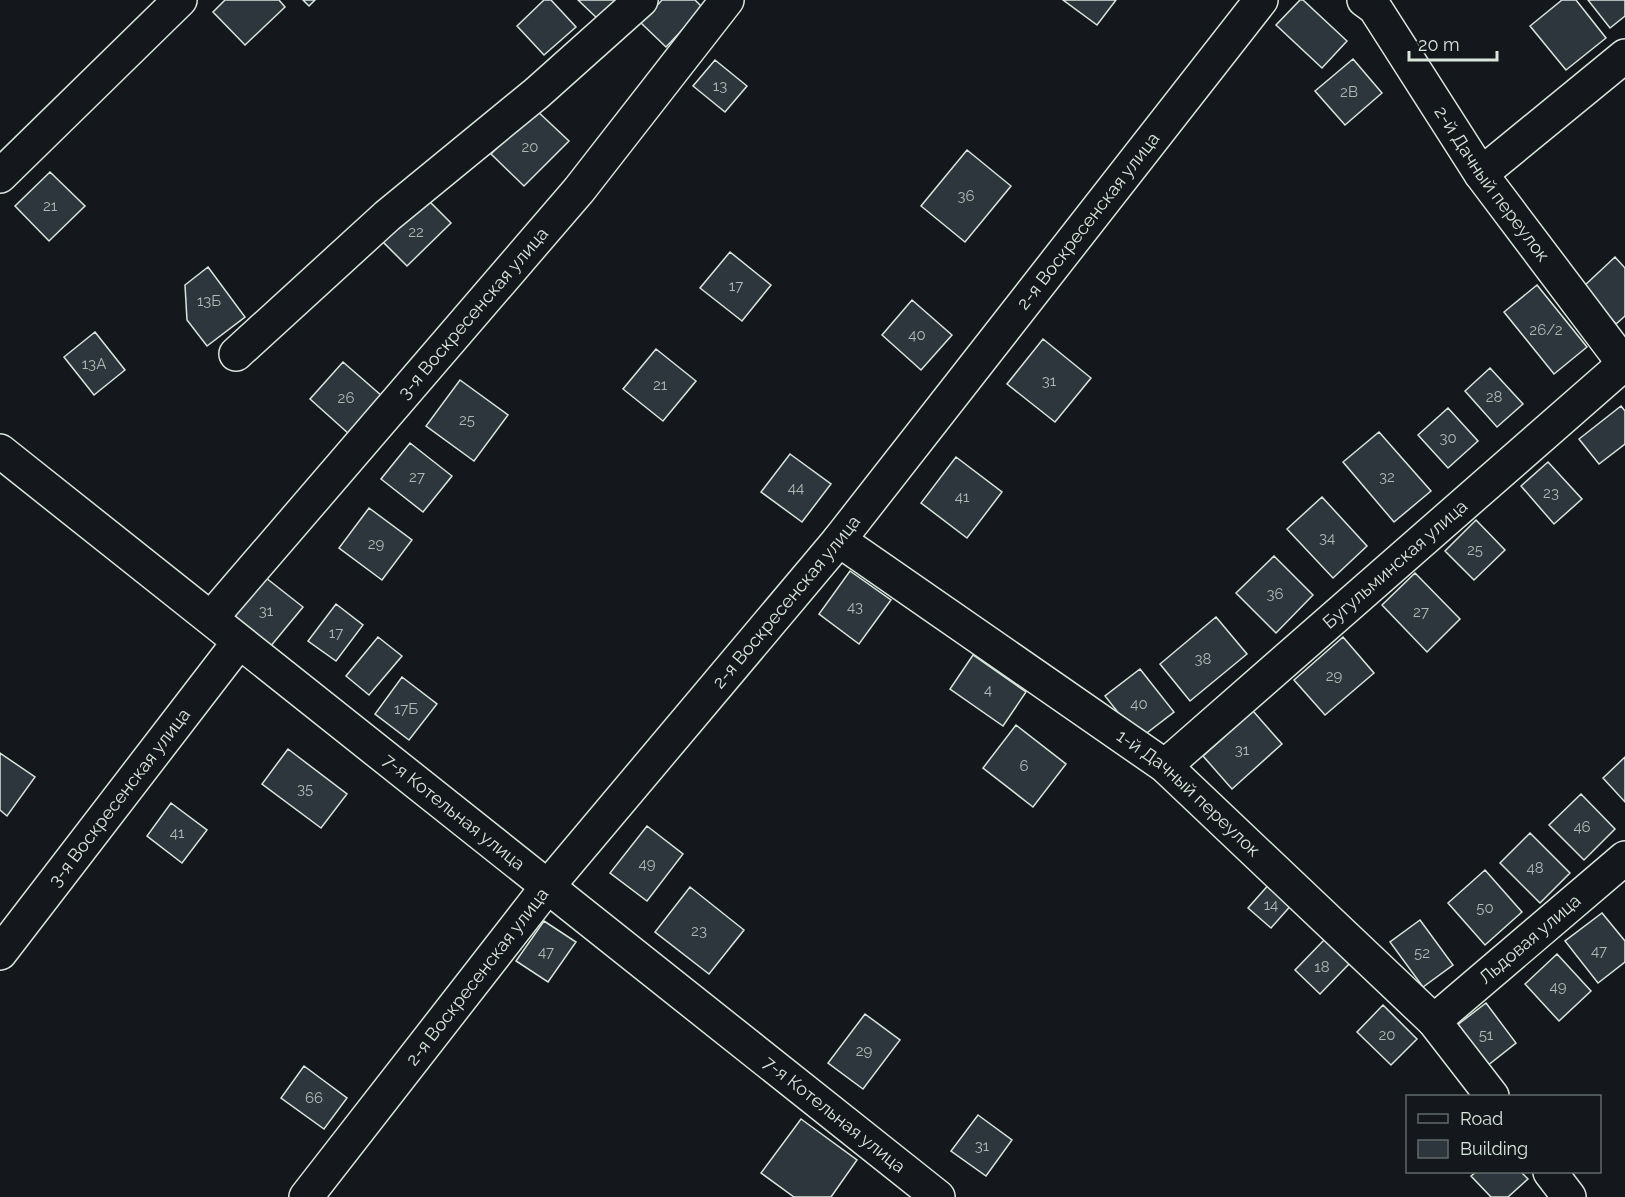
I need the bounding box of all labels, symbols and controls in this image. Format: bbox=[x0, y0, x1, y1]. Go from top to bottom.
scale bar bbox=[1409, 24, 1498, 62]
text: 20 m bbox=[1418, 34, 1460, 55]
house number: 13 bbox=[713, 77, 727, 95]
house number: 2В bbox=[1340, 83, 1358, 101]
street label: 2-й Дачный переулок bbox=[1430, 102, 1554, 266]
street label: 2-я Воскресенская улица bbox=[1012, 128, 1164, 313]
house number: 20 bbox=[522, 138, 539, 156]
house number: 36 bbox=[957, 187, 975, 205]
house number: 21 bbox=[43, 197, 58, 215]
street label: 3-я Воскресенская улица bbox=[393, 223, 552, 403]
house number: 22 bbox=[408, 223, 424, 241]
house number: 17 bbox=[729, 277, 743, 295]
house number: 13Б bbox=[197, 292, 221, 310]
house number: 26/2 bbox=[1529, 321, 1563, 339]
house number: 40 bbox=[908, 326, 926, 344]
house number: 13А bbox=[82, 355, 106, 373]
house number: 31 bbox=[1042, 372, 1057, 390]
house number: 21 bbox=[653, 376, 668, 394]
house number: 28 bbox=[1486, 388, 1502, 406]
house number: 26 bbox=[338, 389, 354, 407]
house number: 25 bbox=[459, 411, 475, 429]
house number: 30 bbox=[1439, 429, 1457, 447]
house number: 27 bbox=[409, 468, 425, 486]
house number: 32 bbox=[1379, 468, 1395, 486]
house number: 44 bbox=[788, 479, 804, 497]
house number: 23 bbox=[1543, 484, 1559, 502]
house number: 41 bbox=[955, 488, 970, 506]
street label: Бугульминская улица bbox=[1318, 495, 1471, 633]
street label: 2-я Воскресенская улица bbox=[708, 511, 864, 692]
house number: 34 bbox=[1319, 529, 1335, 547]
house number: 29 bbox=[368, 535, 385, 553]
house number: 25 bbox=[1467, 541, 1483, 559]
house number: 36 bbox=[1266, 585, 1284, 603]
house number: 43 bbox=[847, 598, 863, 616]
house number: 31 bbox=[259, 602, 274, 620]
house number: 27 bbox=[1413, 603, 1429, 621]
house number: 17 bbox=[329, 624, 343, 642]
house number: 38 bbox=[1195, 650, 1212, 668]
house number: 29 bbox=[1326, 667, 1343, 685]
house number: 4 bbox=[984, 681, 992, 699]
house number: 40 bbox=[1130, 695, 1148, 713]
house number: 17Б bbox=[394, 700, 418, 718]
street label: 3-я Воскресенская улица bbox=[44, 704, 194, 891]
street label: 1-й Дачный переулок bbox=[1113, 725, 1265, 861]
house number: 31 bbox=[1235, 741, 1250, 759]
street label: 7-я Котельная улица bbox=[379, 749, 529, 874]
house number: 6 bbox=[1019, 757, 1029, 775]
house number: 35 bbox=[297, 780, 313, 798]
house number: 46 bbox=[1573, 818, 1591, 836]
house number: 41 bbox=[170, 824, 185, 842]
house number: 49 bbox=[639, 855, 656, 873]
house number: 48 bbox=[1526, 859, 1544, 877]
street label: 2-я Воскресенская улица bbox=[401, 884, 552, 1069]
street label: Льдовая улица bbox=[1474, 890, 1585, 988]
house number: 14 bbox=[1264, 896, 1278, 914]
house number: 50 bbox=[1476, 899, 1494, 917]
house number: 23 bbox=[691, 922, 707, 940]
house number: 47 bbox=[1591, 942, 1607, 960]
house number: 47 bbox=[538, 943, 554, 961]
house number: 52 bbox=[1414, 944, 1430, 962]
house number: 18 bbox=[1314, 958, 1330, 976]
house number: 49 bbox=[1550, 978, 1567, 996]
house number: 20 bbox=[1379, 1026, 1396, 1044]
house number: 51 bbox=[1479, 1026, 1494, 1044]
house number: 29 bbox=[856, 1042, 873, 1060]
street label: 7-я Котельная улица bbox=[760, 1051, 910, 1177]
house number: 66 bbox=[305, 1089, 323, 1107]
legend bbox=[1406, 1095, 1601, 1173]
text: Road bbox=[1460, 1108, 1503, 1129]
house number: 31 bbox=[975, 1137, 990, 1155]
text: Building bbox=[1460, 1138, 1528, 1159]

